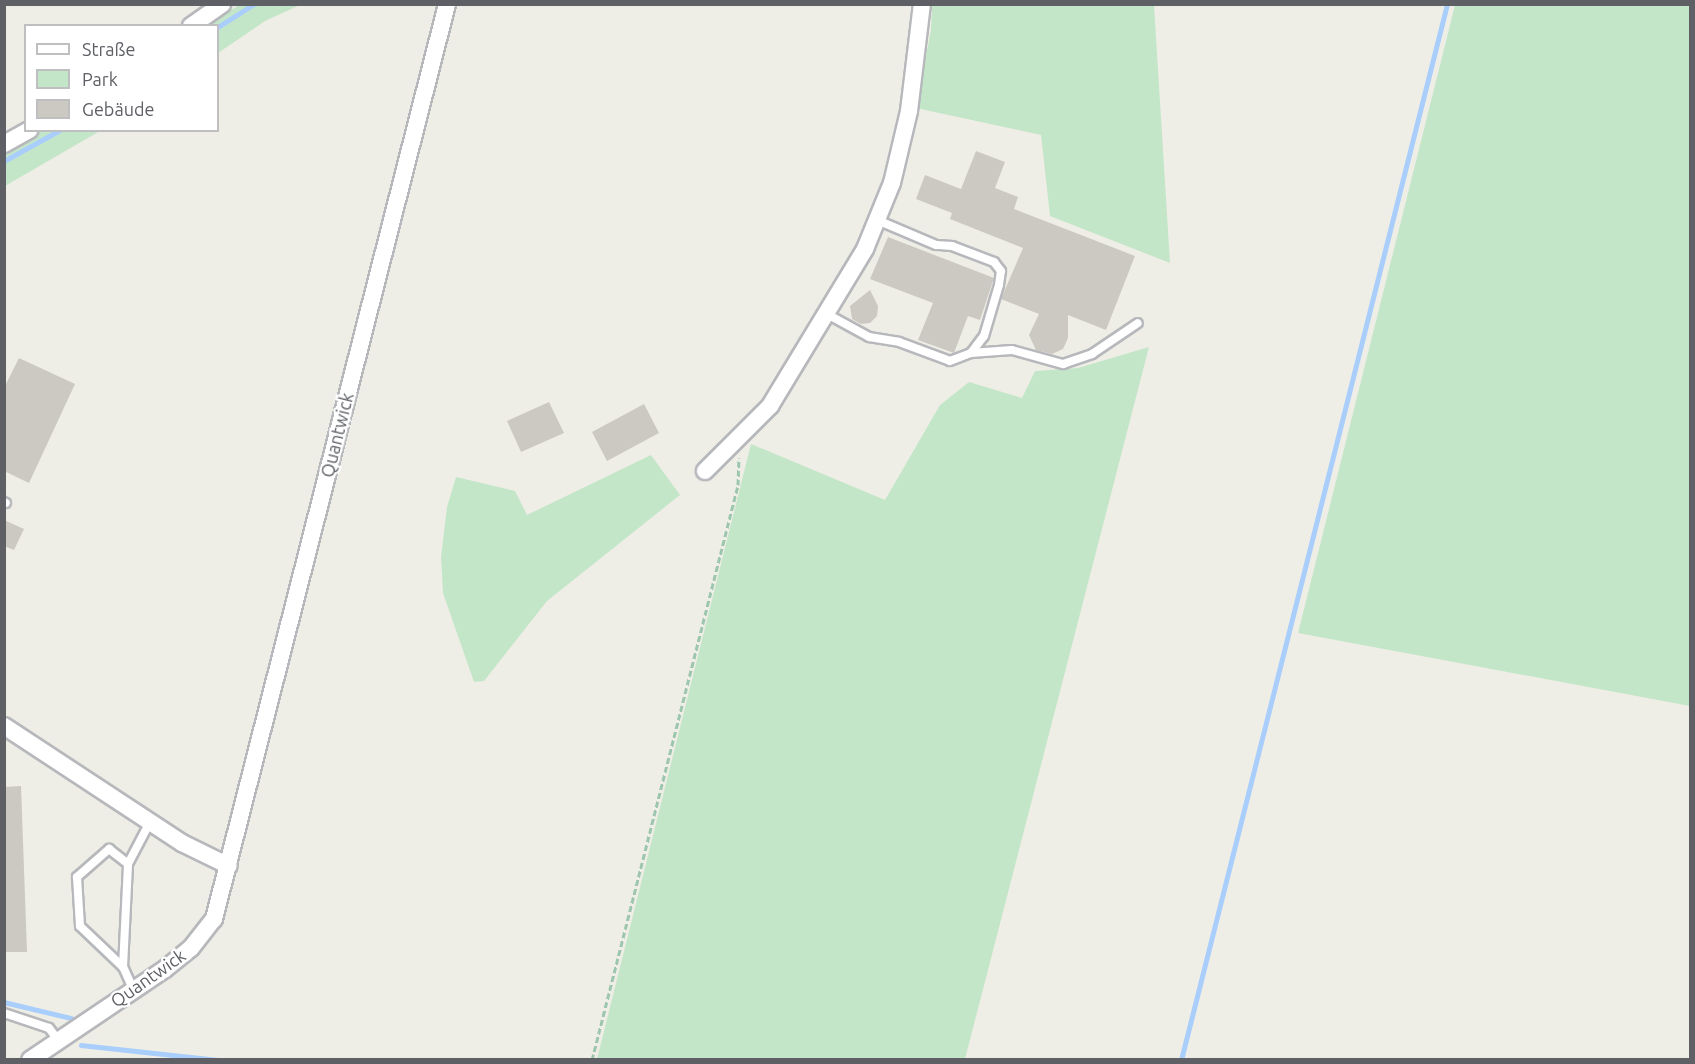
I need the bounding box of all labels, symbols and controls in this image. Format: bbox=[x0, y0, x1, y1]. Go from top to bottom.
legend bbox=[24, 24, 219, 132]
text: Straße bbox=[82, 39, 135, 59]
text: Park bbox=[82, 69, 118, 89]
text: Gebäude bbox=[82, 99, 154, 119]
street label: Quantwick bbox=[316, 390, 358, 480]
street label: Quantwick bbox=[106, 944, 190, 1012]

